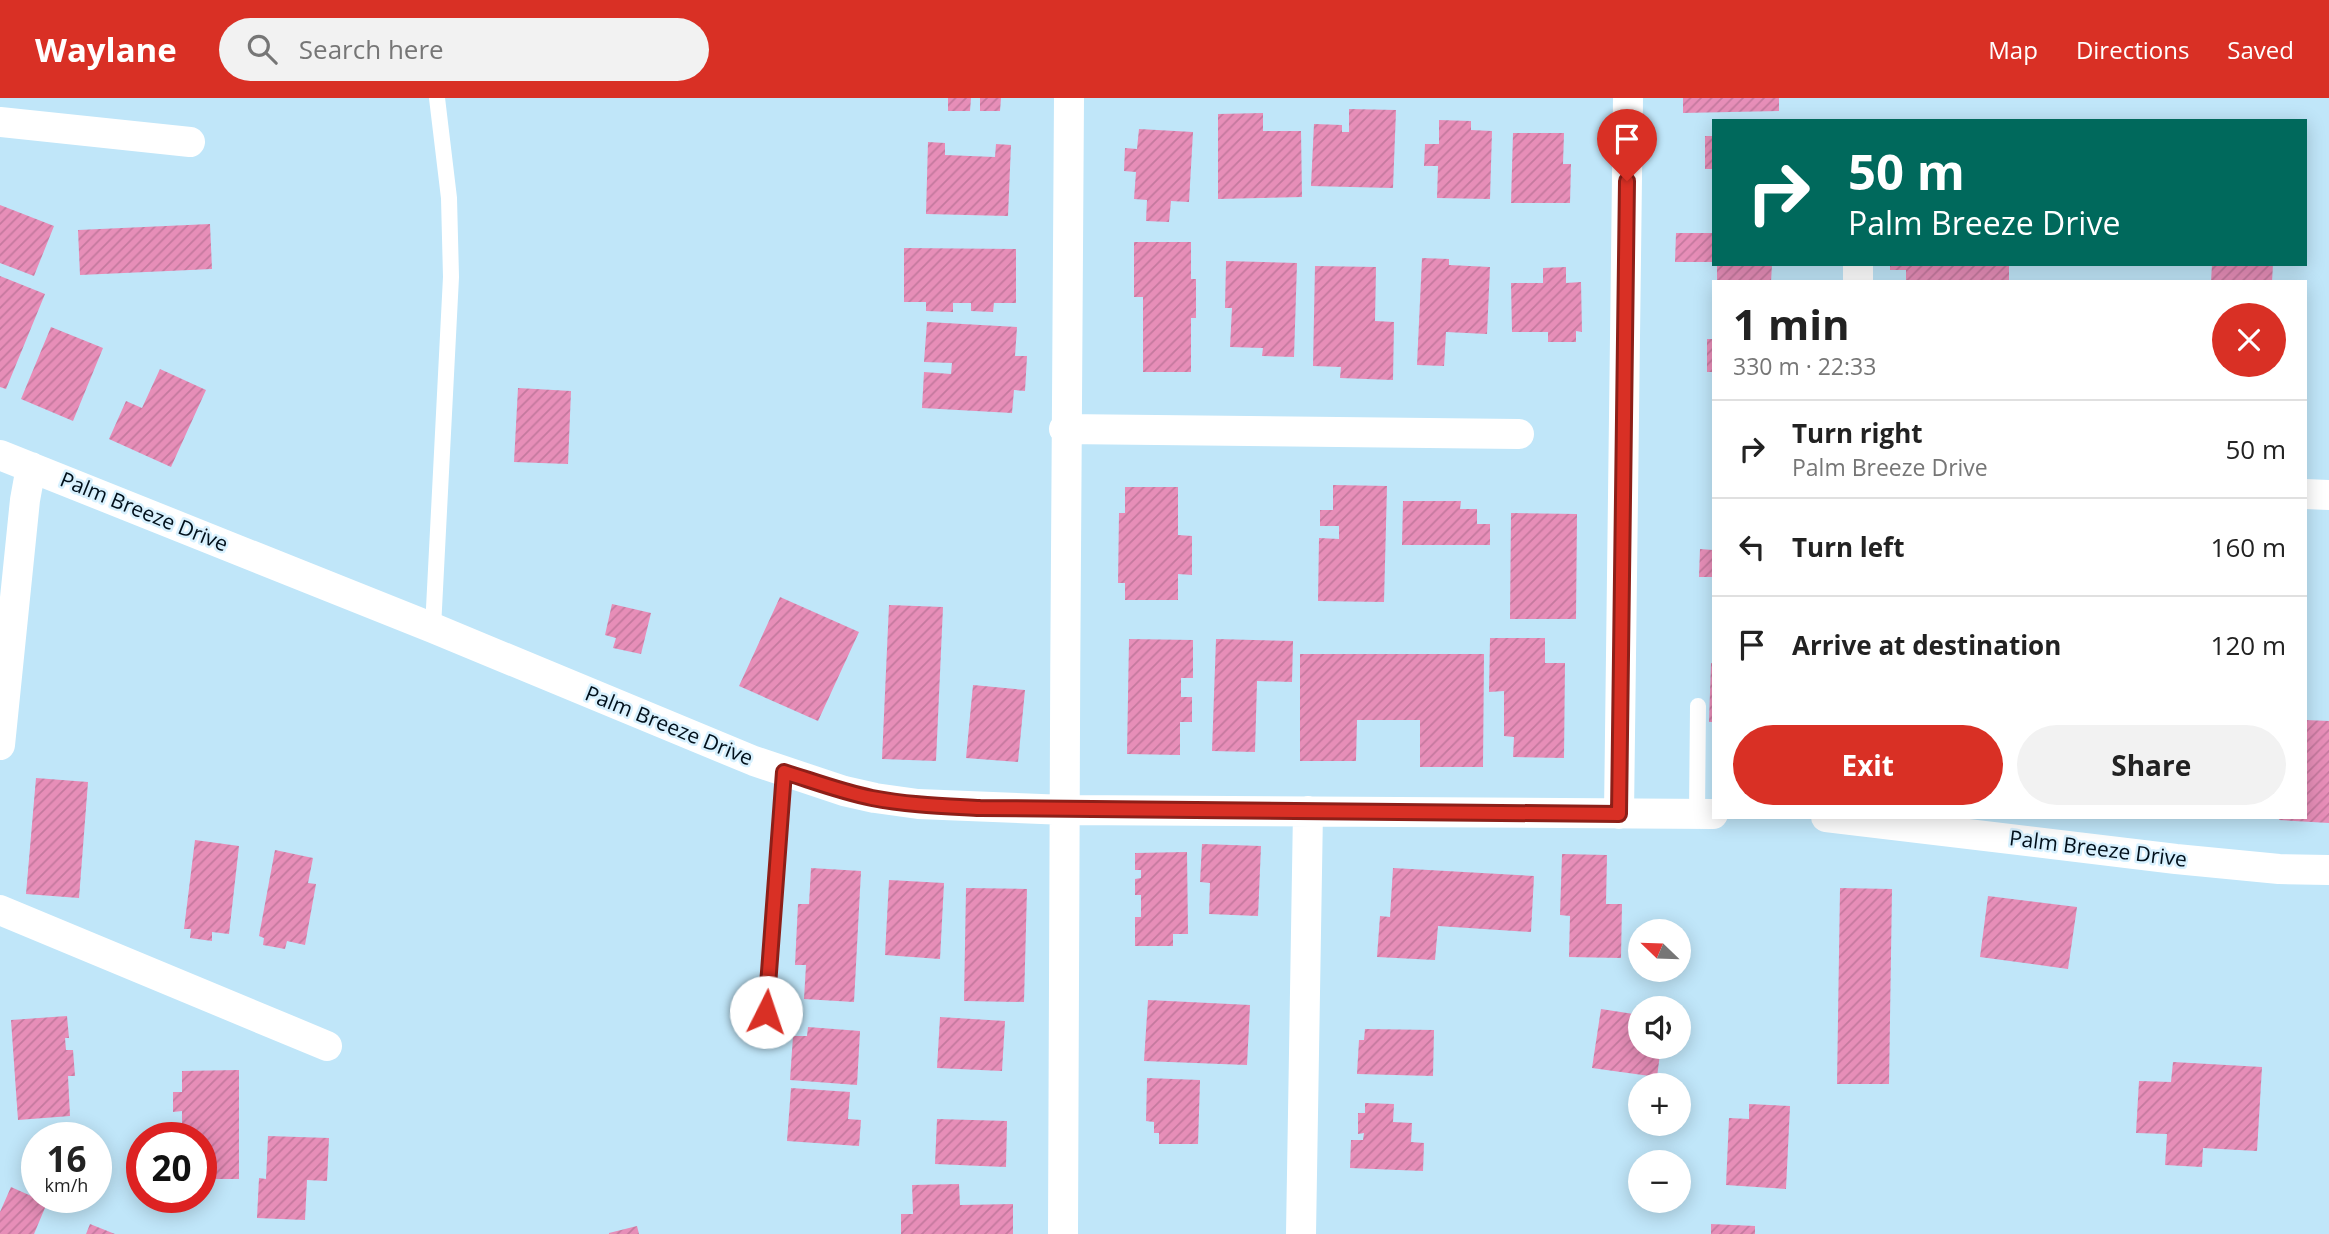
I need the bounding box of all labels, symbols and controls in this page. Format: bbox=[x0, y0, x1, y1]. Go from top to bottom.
search box bbox=[219, 18, 709, 81]
text: Waylane bbox=[35, 27, 177, 72]
icon: search bbox=[243, 30, 281, 68]
text: Search here bbox=[299, 31, 444, 67]
text: Map bbox=[1988, 33, 2038, 66]
text: Directions bbox=[2076, 33, 2189, 66]
text: Saved bbox=[2227, 33, 2294, 66]
pin bbox=[1597, 109, 1657, 181]
icon: arrive bbox=[1608, 120, 1646, 158]
text: 50 m bbox=[1848, 138, 1965, 204]
icon: right bbox=[1733, 147, 1824, 238]
text: Palm Breeze Drive bbox=[1848, 201, 2120, 244]
text: 1 min bbox=[1733, 295, 1850, 352]
button: close bbox=[2212, 303, 2286, 377]
text: 330 m · 22:33 bbox=[1733, 350, 1876, 382]
text: Turn right bbox=[1792, 415, 1923, 451]
icon: right bbox=[1733, 430, 1771, 468]
text: 50 m bbox=[2225, 431, 2286, 467]
text: Palm Breeze Drive bbox=[1792, 451, 1988, 483]
street label: Palm Breeze Drive bbox=[56, 465, 232, 558]
icon: left bbox=[1733, 528, 1771, 566]
text: Turn left bbox=[1792, 529, 1904, 565]
text: 160 m bbox=[2211, 529, 2286, 565]
icon: arrive bbox=[1733, 626, 1771, 664]
text: Arrive at destination bbox=[1792, 627, 2061, 663]
text: 120 m bbox=[2211, 627, 2286, 663]
street label: Palm Breeze Drive bbox=[581, 679, 757, 772]
button: Exit bbox=[1733, 725, 2003, 805]
button: Share bbox=[2017, 725, 2286, 805]
street label: Palm Breeze Drive bbox=[2008, 823, 2189, 873]
north arrow bbox=[1628, 919, 1690, 982]
map controls bbox=[1628, 919, 1691, 1213]
position arrow bbox=[729, 975, 803, 1049]
button: sound bbox=[1628, 996, 1691, 1059]
button: + bbox=[1628, 1073, 1691, 1136]
speed limit sign: 20 bbox=[126, 1122, 217, 1213]
text: 16 bbox=[46, 1135, 87, 1182]
button: − bbox=[1628, 1150, 1691, 1213]
text: km/h bbox=[45, 1173, 88, 1197]

